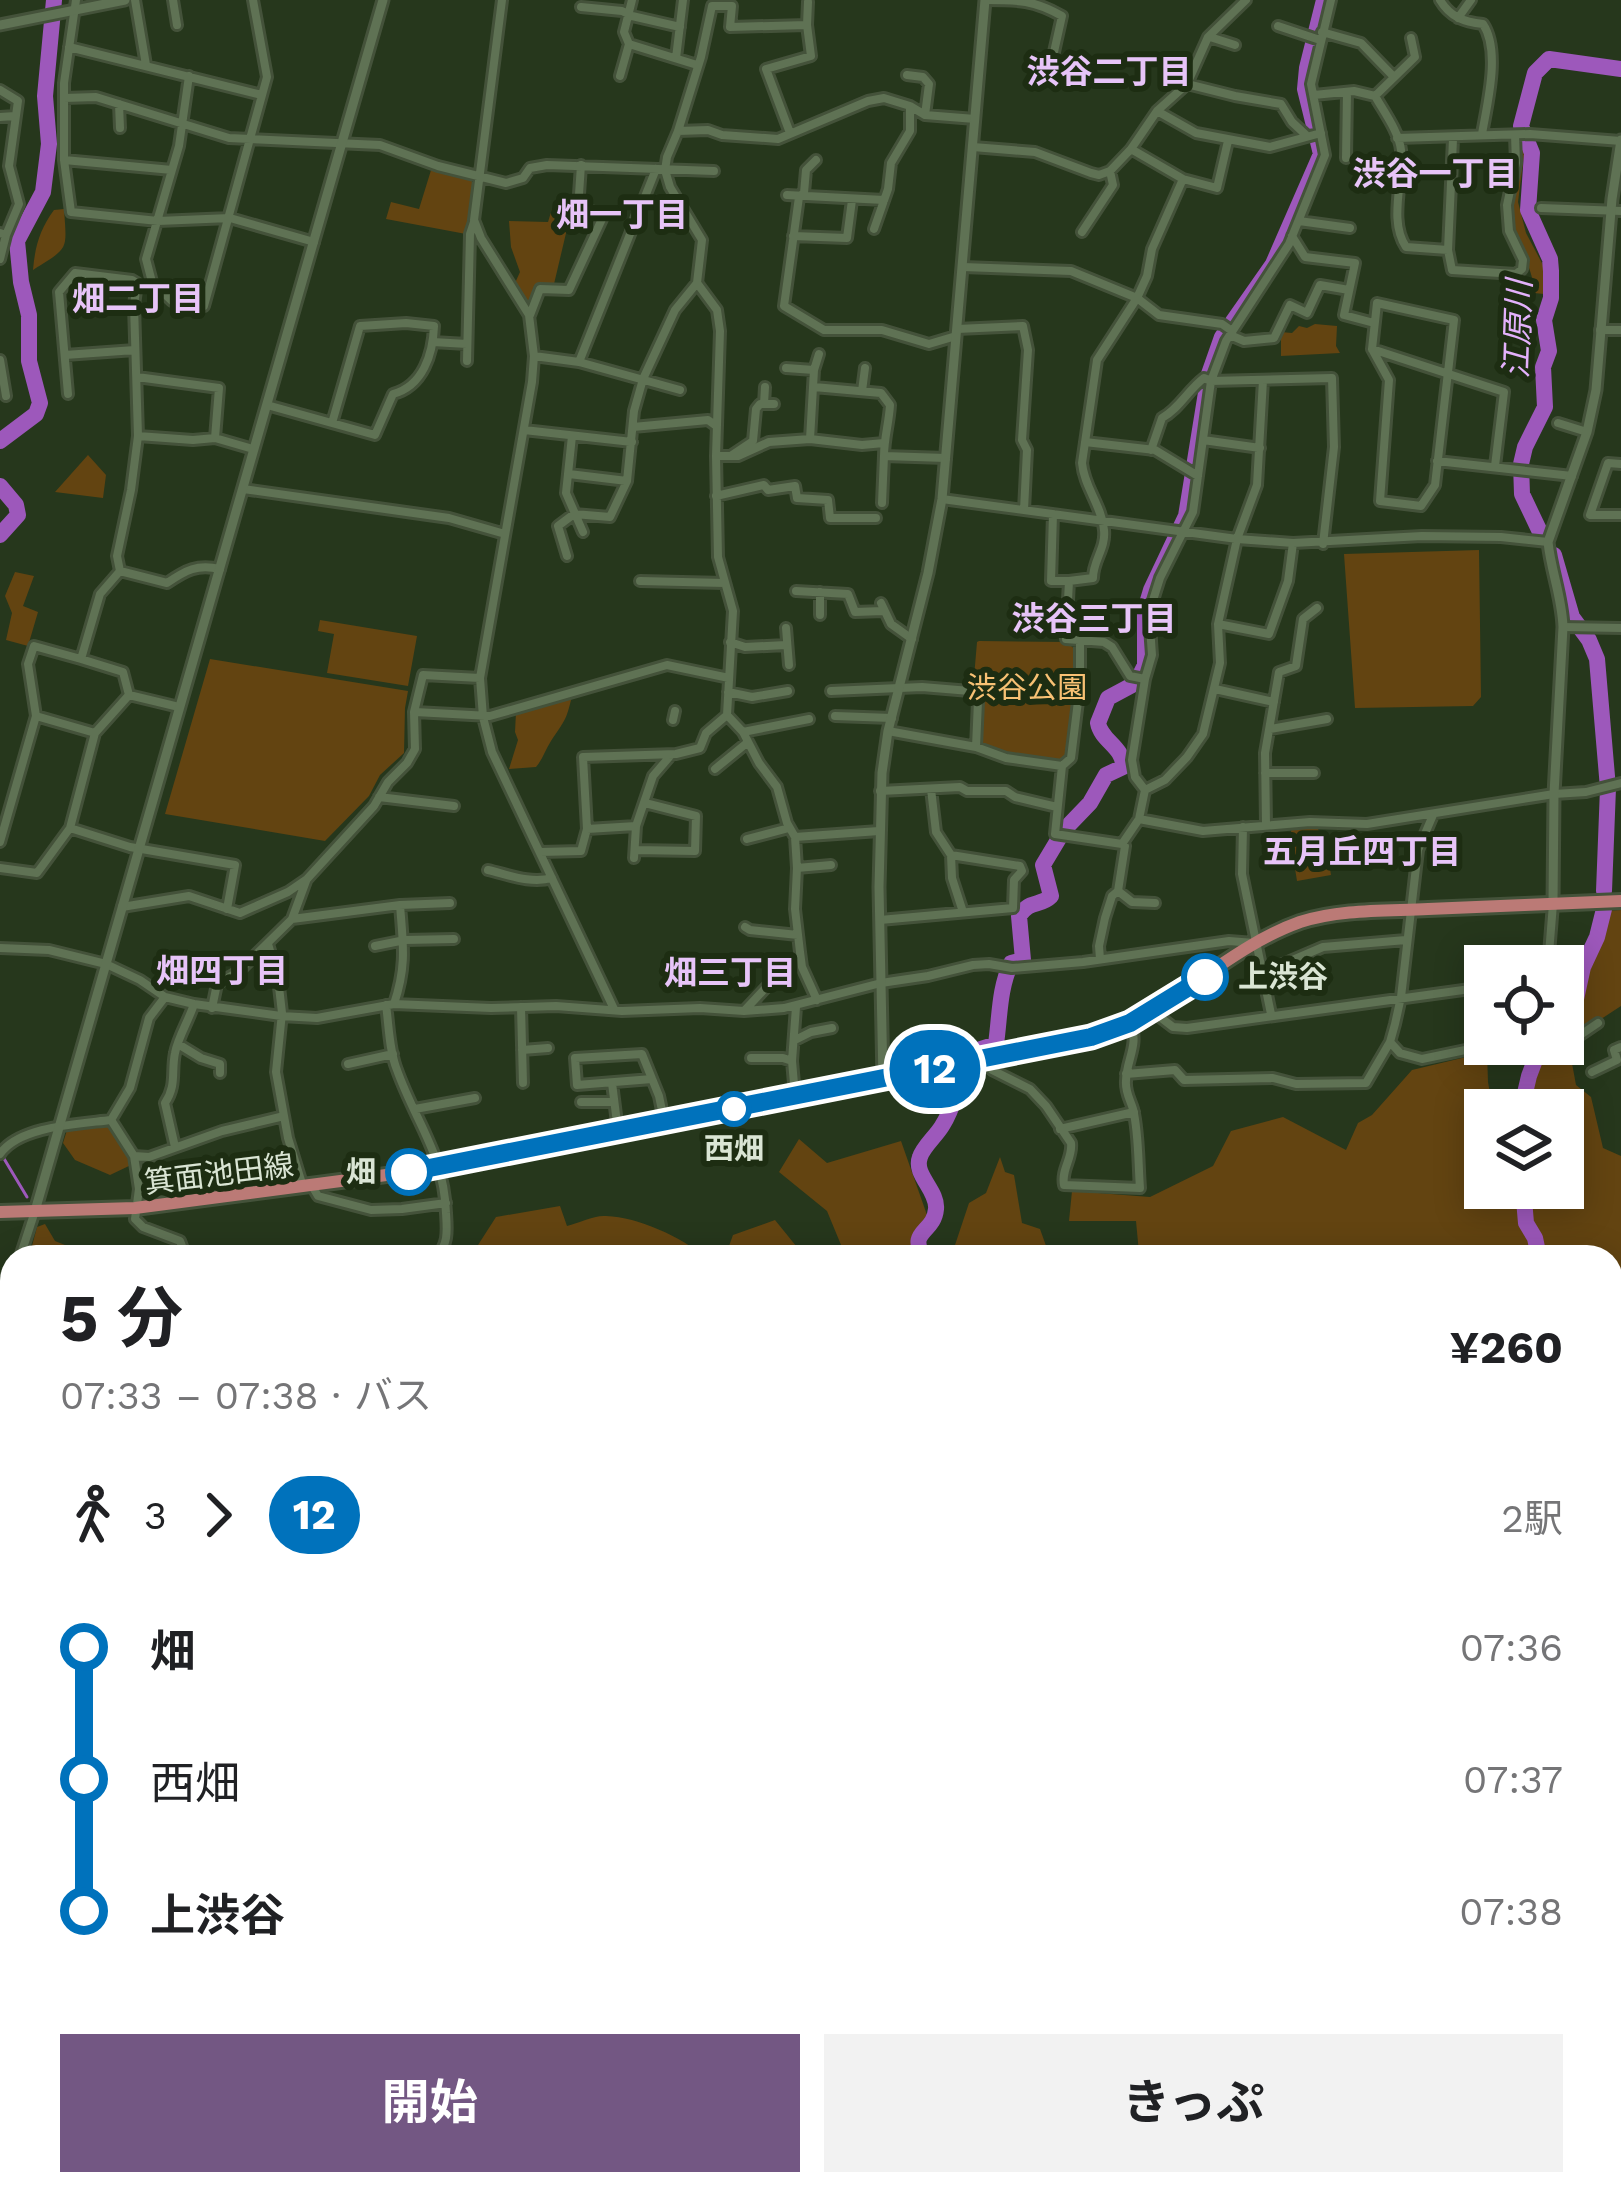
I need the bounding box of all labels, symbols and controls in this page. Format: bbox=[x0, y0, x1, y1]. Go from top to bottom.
district label: 渋谷二丁目 bbox=[1027, 52, 1192, 91]
district label: 渋谷一丁目 bbox=[1353, 154, 1518, 193]
district label: 畑一丁目 bbox=[556, 195, 688, 234]
water label: 江原川 bbox=[1496, 276, 1539, 379]
district label: 畑二丁目 bbox=[72, 279, 204, 318]
district label: 渋谷三丁目 bbox=[1012, 599, 1177, 638]
park label: 渋谷公園 bbox=[967, 670, 1087, 705]
district label: 五月丘四丁目 bbox=[1263, 832, 1461, 871]
map controls bbox=[1464, 945, 1584, 1209]
button: locate bbox=[1464, 945, 1584, 1065]
district label: 畑四丁目 bbox=[156, 951, 288, 990]
district label: 畑三丁目 bbox=[664, 953, 796, 992]
marker: 上渋谷 bbox=[1183, 955, 1227, 999]
place label: 上渋谷 bbox=[1238, 959, 1328, 994]
line badge: 12 bbox=[881, 1030, 989, 1108]
text: 12 bbox=[913, 1044, 957, 1093]
button: layers bbox=[1464, 1089, 1584, 1209]
marker: 西畑 bbox=[718, 1093, 750, 1125]
place label: 西畑 bbox=[704, 1131, 764, 1166]
street label: 箕面池田線 bbox=[142, 1147, 296, 1200]
marker: 畑 bbox=[387, 1150, 431, 1194]
place label: 畑 bbox=[346, 1154, 376, 1189]
text: 5 分 bbox=[60, 1280, 183, 1357]
text: ¥260 bbox=[1450, 1321, 1563, 1374]
text: 07:33 – 07:38 · バス bbox=[60, 1373, 432, 1418]
icon: walk bbox=[60, 1482, 126, 1548]
icon: forward bbox=[185, 1482, 251, 1548]
text: 12 bbox=[293, 1490, 336, 1539]
text: 3 bbox=[144, 1493, 167, 1538]
text: 2駅 bbox=[1501, 1496, 1563, 1541]
text: 畑 bbox=[150, 1625, 195, 1678]
text: 07:36 bbox=[1460, 1625, 1563, 1670]
text: 西畑 bbox=[150, 1757, 240, 1810]
text: 07:37 bbox=[1463, 1757, 1563, 1802]
text: 上渋谷 bbox=[150, 1889, 285, 1942]
text: 07:38 bbox=[1459, 1889, 1563, 1934]
button: 開始 bbox=[60, 2034, 800, 2172]
button: きっぷ bbox=[824, 2034, 1563, 2172]

